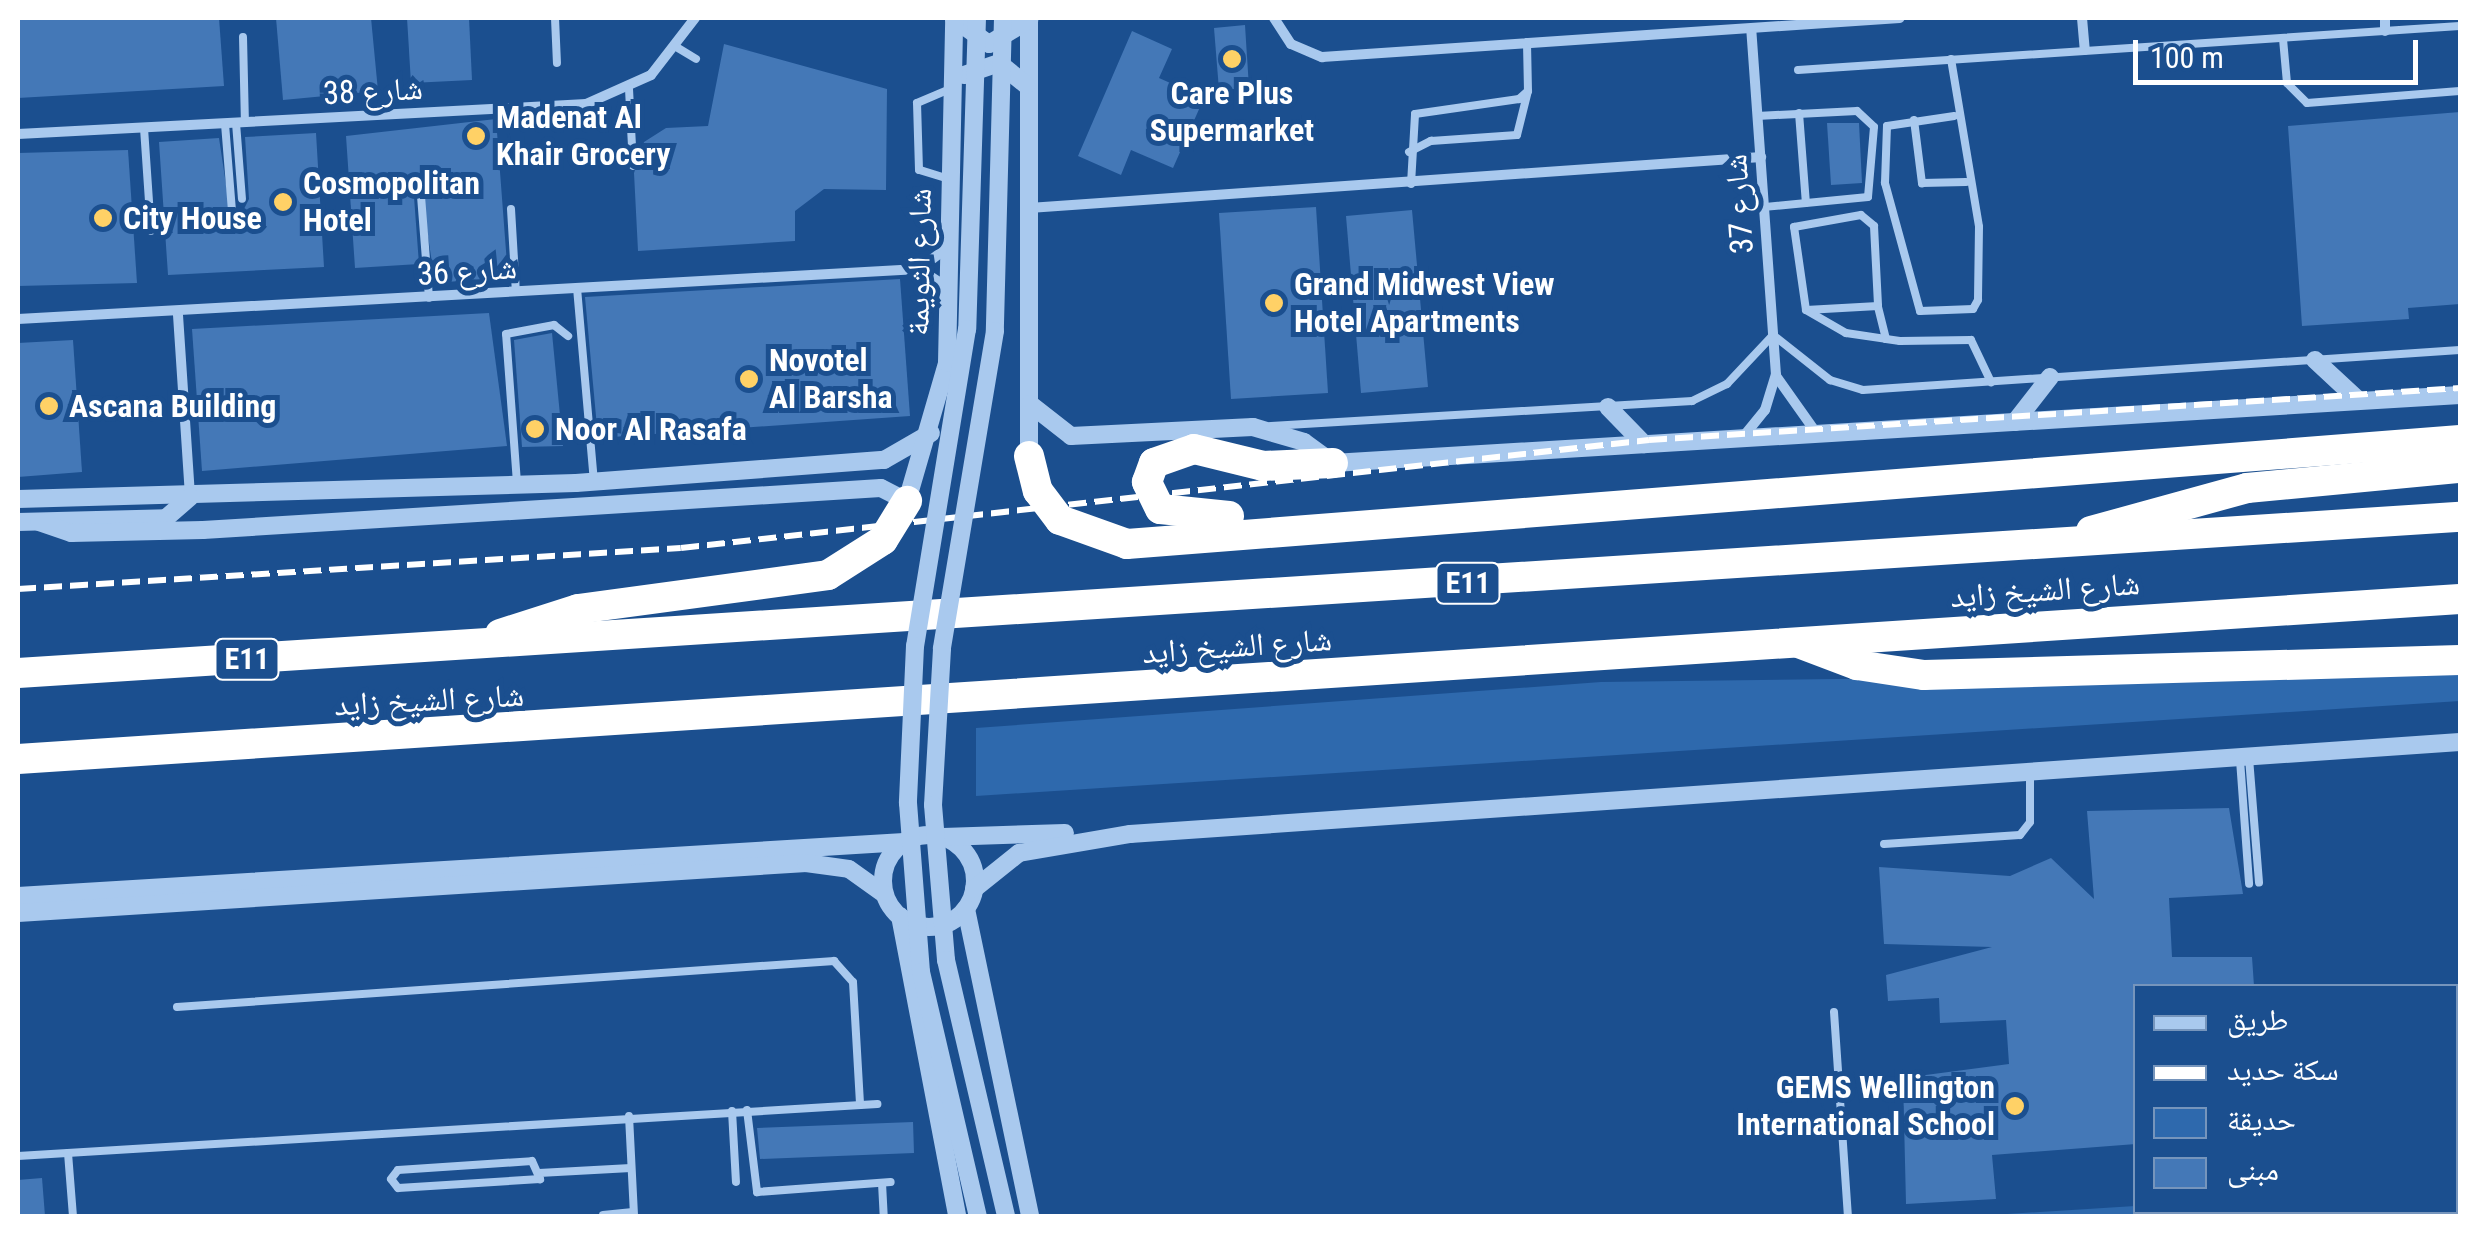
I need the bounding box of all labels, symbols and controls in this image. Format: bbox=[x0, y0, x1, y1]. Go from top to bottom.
scale bar bbox=[2138, 20, 2423, 82]
text: 100 m bbox=[2150, 40, 2224, 75]
marker: Care Plus Supermarket bbox=[1221, 48, 1243, 70]
street label: شارع 38 bbox=[322, 69, 424, 113]
place label: Care Plus Supermarket bbox=[1150, 75, 1314, 150]
place label: Madenat Al Khair Grocery bbox=[496, 99, 670, 174]
marker: Madenat Al Khair Grocery bbox=[465, 125, 487, 147]
street label: شارع 37 bbox=[1716, 153, 1762, 255]
place label: Cosmopolitan Hotel bbox=[303, 165, 480, 240]
street label: شارع الثويمة bbox=[899, 188, 939, 336]
marker: Cosmopolitan Hotel bbox=[272, 191, 294, 213]
place label: City House bbox=[123, 199, 262, 237]
marker: City House bbox=[92, 207, 114, 229]
street label: شارع 36 bbox=[416, 248, 518, 294]
place label: Grand Midwest View Hotel Apartments bbox=[1294, 266, 1555, 341]
marker: Grand Midwest View Hotel Apartments bbox=[1263, 292, 1285, 314]
place label: Novotel Al Barsha bbox=[769, 342, 893, 417]
marker: Novotel Al Barsha bbox=[738, 368, 760, 390]
place label: Ascana Building bbox=[69, 387, 276, 425]
marker: Ascana Building bbox=[38, 395, 60, 417]
place label: Noor Al Rasafa bbox=[555, 410, 747, 448]
marker: Noor Al Rasafa bbox=[524, 418, 546, 440]
road number: E11 bbox=[1433, 558, 1503, 608]
street label: شارع الشيخ زايد bbox=[1949, 564, 2141, 616]
street label: شارع الشيخ زايد bbox=[1141, 620, 1333, 672]
road number: E11 bbox=[212, 634, 282, 684]
street label: شارع الشيخ زايد bbox=[333, 676, 525, 724]
legend bbox=[2133, 984, 2458, 1214]
text: طريق bbox=[2227, 1002, 2288, 1037]
text: سكة حديد bbox=[2227, 1052, 2339, 1087]
place label: GEMS Wellington International School bbox=[1736, 1069, 1995, 1144]
marker: GEMS Wellington International School bbox=[2004, 1095, 2026, 1117]
text: حديقة bbox=[2227, 1102, 2296, 1137]
text: مبنى bbox=[2227, 1152, 2279, 1187]

